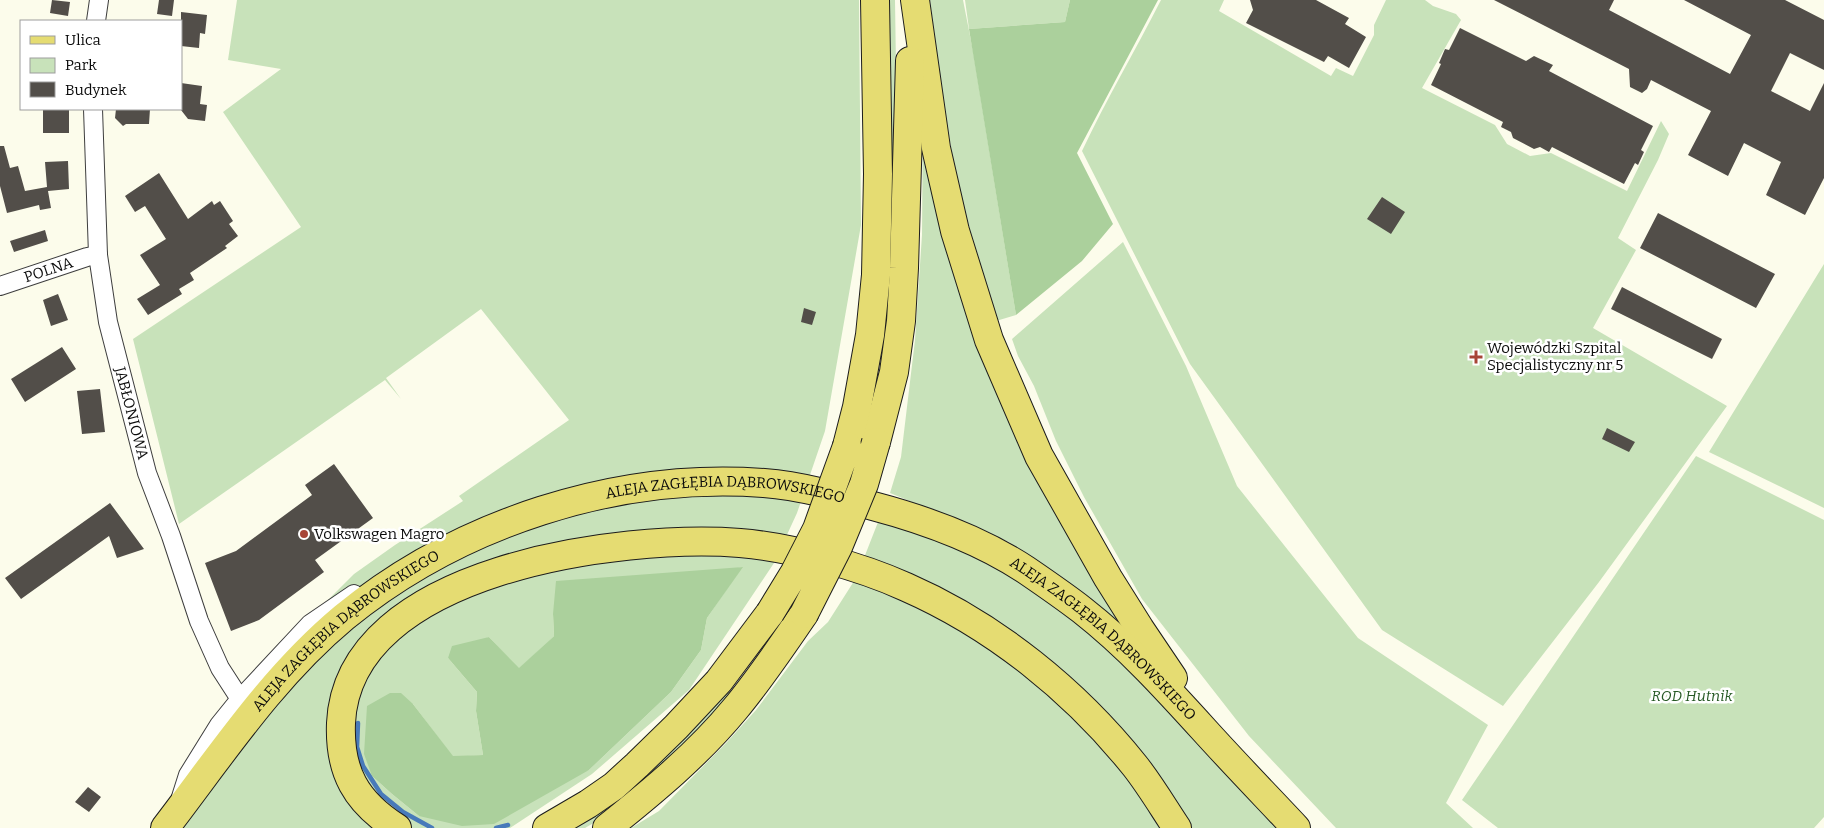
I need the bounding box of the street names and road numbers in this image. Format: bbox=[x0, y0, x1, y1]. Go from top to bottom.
street label: POLNA bbox=[22, 253, 75, 286]
street label: JABŁONIOWA bbox=[111, 364, 152, 462]
street label: ALEJA ZAGŁĘBIA DĄBROWSKIEGO bbox=[604, 472, 847, 507]
street label: ALEJA ZAGŁĘBIA DĄBROWSKIEGO bbox=[248, 546, 443, 715]
street label: ALEJA ZAGŁĘBIA DĄBROWSKIEGO bbox=[1007, 553, 1200, 724]

